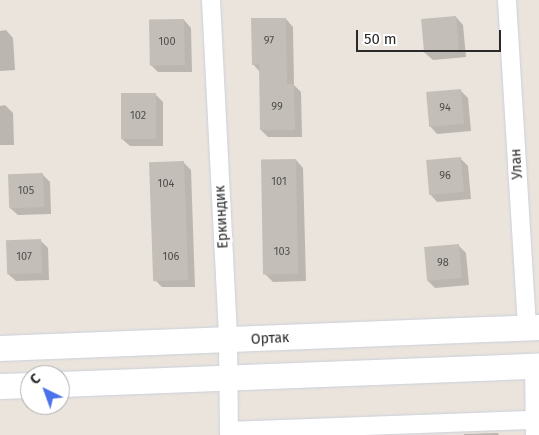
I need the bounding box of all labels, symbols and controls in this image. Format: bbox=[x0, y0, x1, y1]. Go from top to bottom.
scale bar bbox=[359, 20, 504, 52]
text: 50 m bbox=[364, 30, 397, 48]
house number: 97 bbox=[264, 34, 274, 48]
house number: 100 bbox=[158, 35, 176, 49]
house number: 99 bbox=[271, 100, 283, 114]
house number: 94 bbox=[439, 101, 451, 115]
house number: 102 bbox=[130, 109, 146, 123]
street label: Улан bbox=[508, 148, 526, 180]
house number: 96 bbox=[439, 169, 451, 183]
house number: 101 bbox=[271, 175, 287, 189]
house number: 104 bbox=[158, 177, 174, 191]
house number: 105 bbox=[18, 184, 34, 198]
street label: Еркиндик bbox=[212, 185, 232, 249]
house number: 103 bbox=[274, 245, 290, 259]
house number: 107 bbox=[16, 250, 32, 264]
house number: 106 bbox=[163, 250, 179, 264]
house number: 98 bbox=[437, 256, 449, 270]
street label: Ортак bbox=[250, 330, 290, 348]
north arrow bbox=[20, 365, 70, 415]
text: С bbox=[27, 370, 44, 388]

